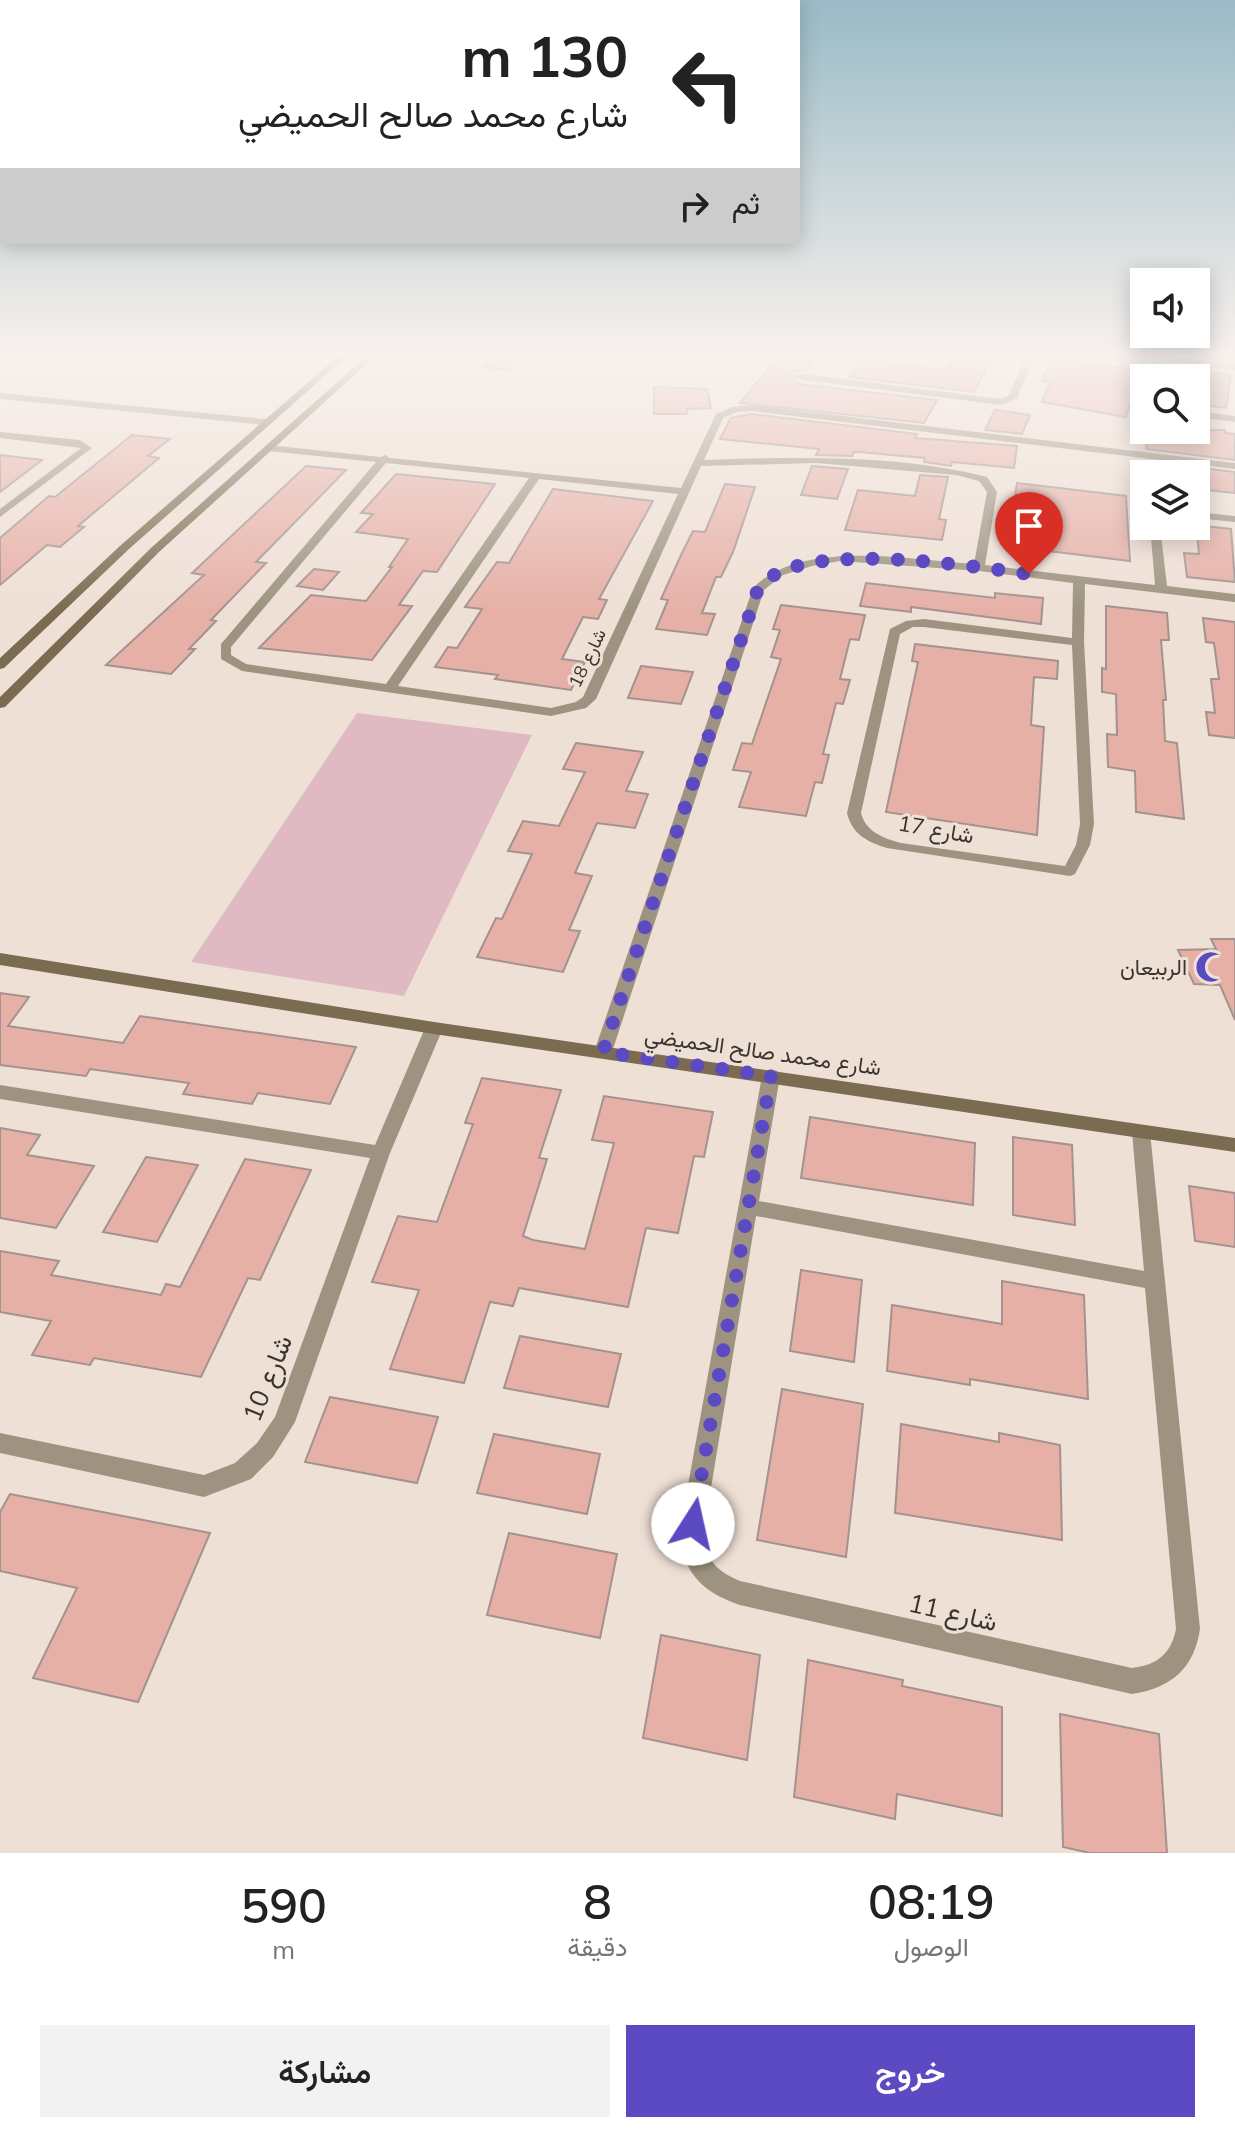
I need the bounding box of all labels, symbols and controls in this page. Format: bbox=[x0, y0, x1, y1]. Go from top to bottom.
text: 130 m bbox=[461, 21, 628, 91]
icon: left bbox=[656, 32, 760, 136]
text: شارع محمد صالح الحميضي bbox=[238, 91, 628, 136]
icon: right bbox=[672, 184, 716, 228]
text: ثم bbox=[732, 184, 760, 222]
map controls bbox=[1130, 268, 1210, 540]
button: sound bbox=[1130, 268, 1210, 348]
button: search bbox=[1130, 364, 1210, 444]
button: layers bbox=[1130, 460, 1210, 540]
pin bbox=[995, 492, 1063, 574]
icon: arrive bbox=[1007, 504, 1051, 548]
street label: شارع 18 bbox=[563, 625, 612, 692]
street label: شارع 17 bbox=[896, 809, 976, 850]
mosque icon: الربيعان bbox=[1194, 950, 1228, 984]
place label: الربيعان bbox=[1120, 953, 1187, 981]
street label: شارع محمد صالح الحميضي bbox=[642, 1021, 883, 1086]
street label: شارع 10 bbox=[235, 1330, 301, 1427]
position arrow bbox=[651, 1482, 735, 1566]
street label: شارع 11 bbox=[905, 1586, 1001, 1640]
text: 8 bbox=[583, 1871, 612, 1931]
text: 08:19 bbox=[868, 1871, 995, 1931]
text: 590 bbox=[240, 1875, 327, 1935]
text: دقيقة bbox=[567, 1930, 628, 1963]
text: الوصول bbox=[894, 1930, 969, 1963]
text: m bbox=[272, 1933, 295, 1966]
button: مشاركة bbox=[40, 2025, 610, 2117]
button: خروج bbox=[626, 2025, 1195, 2117]

